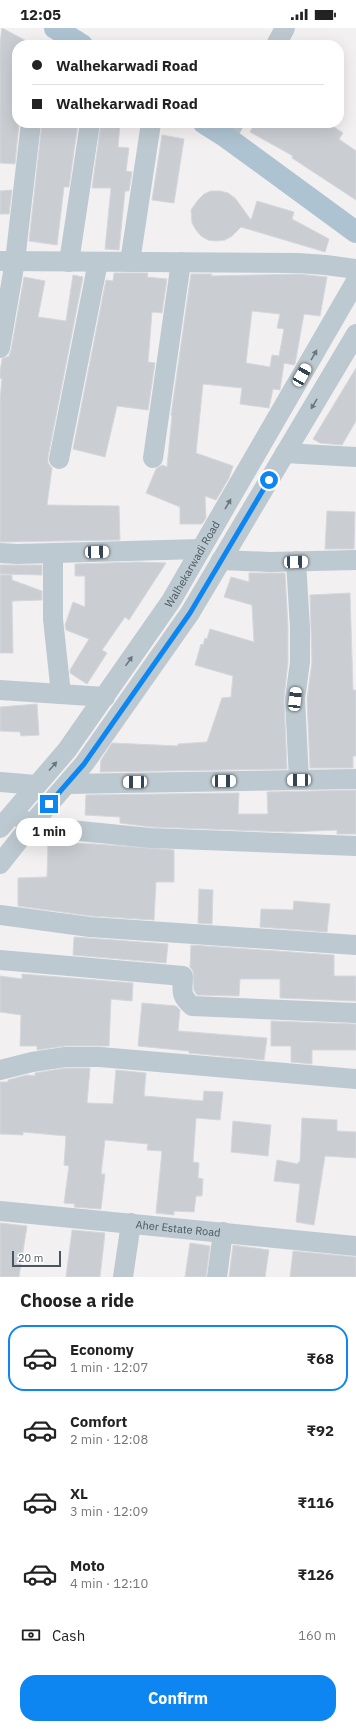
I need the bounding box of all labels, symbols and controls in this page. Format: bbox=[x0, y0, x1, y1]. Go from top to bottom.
text: 12:05 bbox=[20, 5, 61, 24]
text: Walhekarwadi Road bbox=[56, 56, 198, 75]
text: Walhekarwadi Road bbox=[56, 94, 198, 113]
one-way arrow bbox=[310, 349, 317, 361]
car bbox=[291, 362, 313, 388]
one-way arrow bbox=[311, 398, 318, 410]
route start bbox=[260, 471, 278, 489]
one-way arrow bbox=[224, 498, 231, 510]
street label: Walhekarwadi Road bbox=[162, 518, 223, 610]
car bbox=[85, 546, 109, 558]
car bbox=[284, 556, 308, 568]
one-way arrow bbox=[125, 656, 133, 666]
car bbox=[288, 686, 302, 712]
one-way arrow bbox=[48, 761, 57, 771]
car bbox=[287, 774, 311, 786]
car bbox=[212, 775, 236, 787]
car bbox=[123, 776, 147, 788]
route end bbox=[40, 795, 58, 813]
callout: 1 min bbox=[16, 818, 82, 846]
text: 1 min bbox=[32, 823, 66, 840]
street label: Aher Estate Road bbox=[135, 1217, 221, 1240]
scale bar bbox=[12, 1249, 61, 1268]
text: 20 m bbox=[18, 1251, 43, 1265]
text: Choose a ride bbox=[20, 1289, 134, 1312]
icon: car bbox=[22, 1340, 58, 1376]
text: Economy bbox=[70, 1340, 134, 1359]
text: ₹68 bbox=[307, 1349, 334, 1368]
text: 1 min · 12:07 bbox=[70, 1359, 148, 1376]
icon: car bbox=[22, 1412, 58, 1448]
text: Comfort bbox=[70, 1412, 127, 1431]
text: ₹92 bbox=[307, 1421, 334, 1440]
text: 2 min · 12:08 bbox=[70, 1431, 148, 1448]
icon: car bbox=[22, 1484, 58, 1520]
text: XL bbox=[70, 1484, 88, 1503]
text: ₹116 bbox=[298, 1493, 334, 1512]
text: 3 min · 12:09 bbox=[70, 1503, 148, 1520]
icon: car bbox=[22, 1556, 58, 1592]
text: Moto bbox=[70, 1556, 105, 1575]
text: ₹126 bbox=[298, 1565, 334, 1584]
text: 4 min · 12:10 bbox=[70, 1575, 148, 1592]
icon: cash bbox=[20, 1624, 42, 1646]
text: Cash bbox=[52, 1626, 85, 1645]
text: 160 m bbox=[298, 1627, 336, 1644]
button: Confirm bbox=[20, 1675, 336, 1721]

